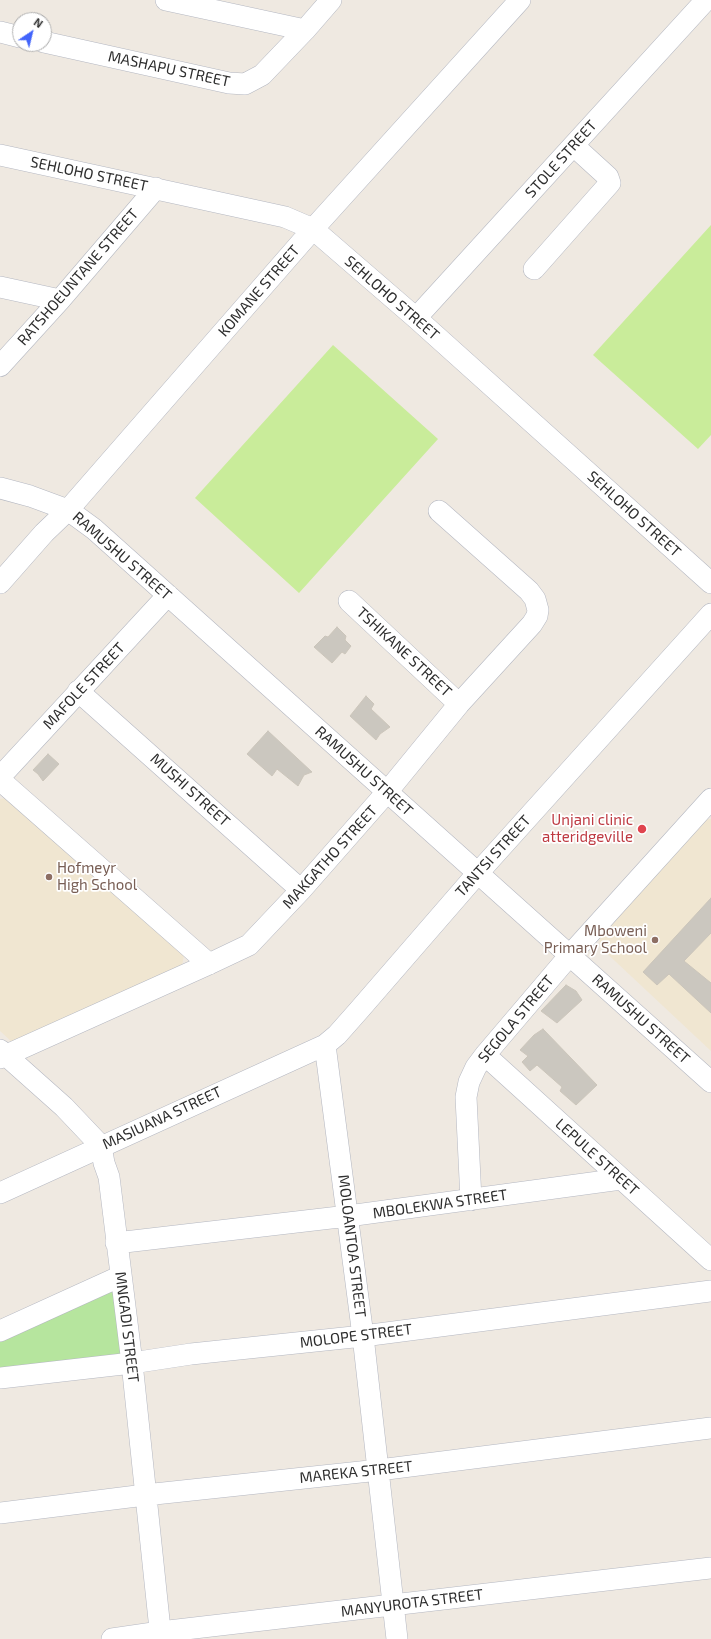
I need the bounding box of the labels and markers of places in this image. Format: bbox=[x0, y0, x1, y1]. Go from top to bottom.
place label: Unjani clinic atteridgeville bbox=[542, 811, 633, 846]
marker: Unjani clinic atteridgeville bbox=[636, 823, 648, 835]
place label: Hofmeyr High School bbox=[57, 859, 137, 894]
marker: Hofmeyr High School bbox=[44, 872, 54, 882]
place label: Mboweni Primary School bbox=[544, 922, 647, 957]
marker: Mboweni Primary School bbox=[650, 935, 660, 945]

